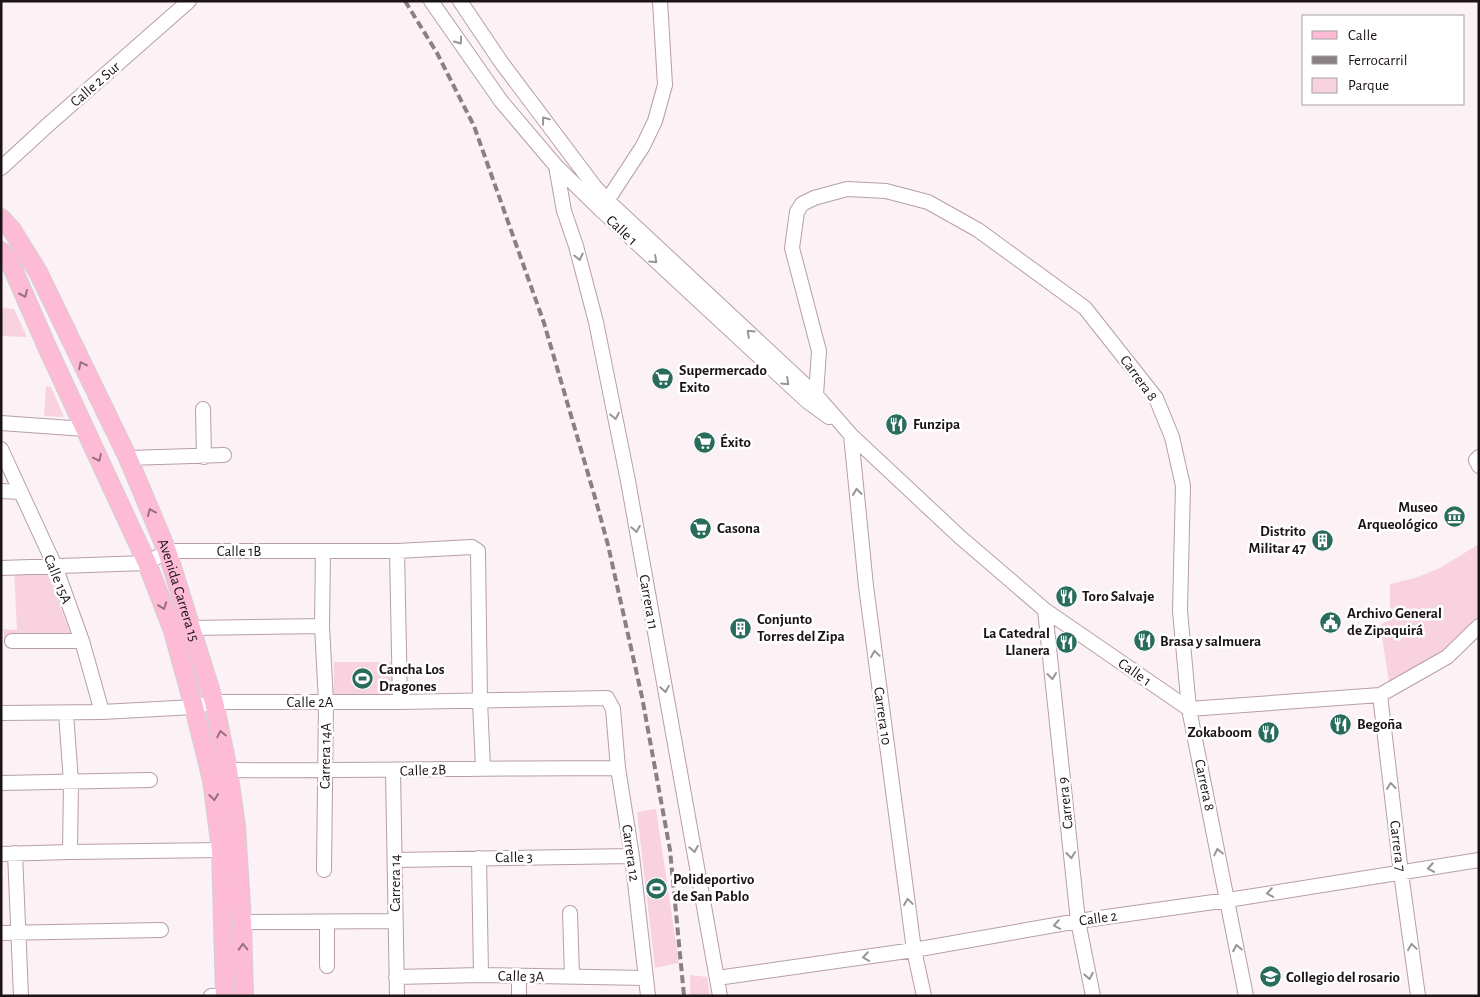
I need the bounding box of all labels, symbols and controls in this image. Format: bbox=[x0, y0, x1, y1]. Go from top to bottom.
legend bbox=[1302, 15, 1465, 105]
text: Calle bbox=[1348, 28, 1377, 43]
one-way arrow bbox=[453, 35, 462, 45]
text: Ferrocarril bbox=[1348, 53, 1407, 68]
street label: Calle 2 Sur bbox=[68, 59, 123, 110]
text: Parque bbox=[1348, 78, 1389, 93]
one-way arrow bbox=[542, 117, 550, 126]
street label: Calle 1 bbox=[603, 212, 640, 248]
one-way arrow bbox=[573, 253, 584, 262]
one-way arrow bbox=[649, 254, 658, 263]
one-way arrow bbox=[17, 289, 28, 298]
one-way arrow bbox=[746, 330, 755, 339]
street label: Carrera 8 bbox=[1117, 353, 1160, 404]
one-way arrow bbox=[78, 361, 88, 370]
place label: Supermercado Exito bbox=[679, 363, 767, 395]
supermarket icon: Supermercado Exito bbox=[651, 367, 675, 391]
one-way arrow bbox=[781, 376, 790, 385]
one-way arrow bbox=[609, 411, 619, 420]
restaurant icon: Funzipa bbox=[885, 412, 909, 436]
place label: Funzipa bbox=[913, 417, 960, 432]
supermarket icon: Éxito bbox=[692, 430, 716, 454]
place label: Éxito bbox=[720, 433, 751, 450]
one-way arrow bbox=[92, 453, 103, 462]
one-way arrow bbox=[852, 488, 863, 496]
place label: Museo Arqueológico bbox=[1358, 500, 1438, 532]
museum icon: Museo Arqueológico bbox=[1442, 504, 1466, 528]
one-way arrow bbox=[146, 508, 157, 517]
supermarket icon: Casona bbox=[689, 516, 713, 540]
place label: Casona bbox=[717, 521, 760, 536]
place label: Distrito Militar 47 bbox=[1249, 524, 1307, 556]
one-way arrow bbox=[631, 525, 641, 534]
building icon: Distrito Militar 47 bbox=[1310, 528, 1334, 552]
street label: Avenida Carrera 15 bbox=[155, 537, 202, 643]
street label: Calle 1B bbox=[217, 544, 261, 559]
street label: Calle 15A bbox=[41, 552, 74, 606]
street label: Carrera 11 bbox=[636, 573, 661, 631]
restaurant icon: Toro Salvaje bbox=[1054, 584, 1078, 608]
place label: Toro Salvaje bbox=[1082, 589, 1154, 604]
one-way arrow bbox=[157, 602, 167, 610]
place label: Archivo General de Zipaquirá bbox=[1347, 606, 1442, 638]
public building icon: Archivo General de Zipaquirá bbox=[1319, 610, 1343, 634]
place label: Conjunto Torres del Zipa bbox=[757, 612, 845, 644]
building icon: Conjunto Torres del Zipa bbox=[729, 616, 753, 640]
place label: La Catedral Llanera bbox=[983, 626, 1050, 658]
restaurant icon: Brasa y salmuera bbox=[1132, 629, 1156, 653]
restaurant icon: La Catedral Llanera bbox=[1054, 630, 1078, 654]
place label: Brasa y salmuera bbox=[1160, 634, 1261, 649]
one-way arrow bbox=[870, 650, 881, 658]
street label: Calle 1 bbox=[1115, 656, 1154, 689]
place label: Cancha Los Dragones bbox=[379, 662, 445, 694]
sports icon: Cancha Los Dragones bbox=[351, 666, 375, 690]
one-way arrow bbox=[1046, 672, 1057, 680]
one-way arrow bbox=[660, 685, 670, 693]
street label: Carrera 10 bbox=[871, 686, 894, 746]
street label: Calle 2A bbox=[286, 695, 334, 710]
restaurant icon: Begoña bbox=[1329, 712, 1353, 736]
place label: Begoña bbox=[1357, 717, 1402, 732]
restaurant icon: Zokaboom bbox=[1256, 720, 1280, 744]
street label: Carrera 14A bbox=[317, 722, 334, 789]
place label: Zokaboom bbox=[1188, 725, 1252, 740]
one-way arrow bbox=[216, 729, 226, 738]
street label: Carrera 8 bbox=[1192, 758, 1217, 812]
street label: Calle 2B bbox=[400, 762, 446, 779]
street label: Carrera 9 bbox=[1055, 776, 1076, 830]
one-way arrow bbox=[1386, 782, 1397, 790]
one-way arrow bbox=[208, 793, 219, 801]
street label: Carrera 7 bbox=[1387, 820, 1408, 873]
street label: Carrera 12 bbox=[619, 824, 642, 883]
one-way arrow bbox=[688, 845, 699, 853]
one-way arrow bbox=[1213, 848, 1224, 857]
street label: Calle 3 bbox=[495, 850, 533, 865]
one-way arrow bbox=[1065, 851, 1076, 859]
street label: Carrera 14 bbox=[388, 854, 403, 912]
one-way arrow bbox=[1426, 863, 1435, 873]
place label: Polideportivo de San Pablo bbox=[673, 872, 754, 904]
sports icon: Polideportivo de San Pablo bbox=[645, 876, 669, 900]
one-way arrow bbox=[1266, 888, 1275, 898]
one-way arrow bbox=[903, 897, 914, 905]
street label: Calle 2 bbox=[1078, 908, 1118, 929]
one-way arrow bbox=[1053, 919, 1062, 929]
one-way arrow bbox=[238, 943, 248, 950]
one-way arrow bbox=[1233, 943, 1243, 952]
one-way arrow bbox=[1407, 943, 1418, 951]
one-way arrow bbox=[862, 951, 870, 962]
school or university icon: Collegio del rosario bbox=[1258, 965, 1282, 989]
street label: Calle 3A bbox=[498, 969, 545, 984]
place label: Collegio del rosario bbox=[1286, 970, 1400, 985]
one-way arrow bbox=[1083, 971, 1093, 980]

